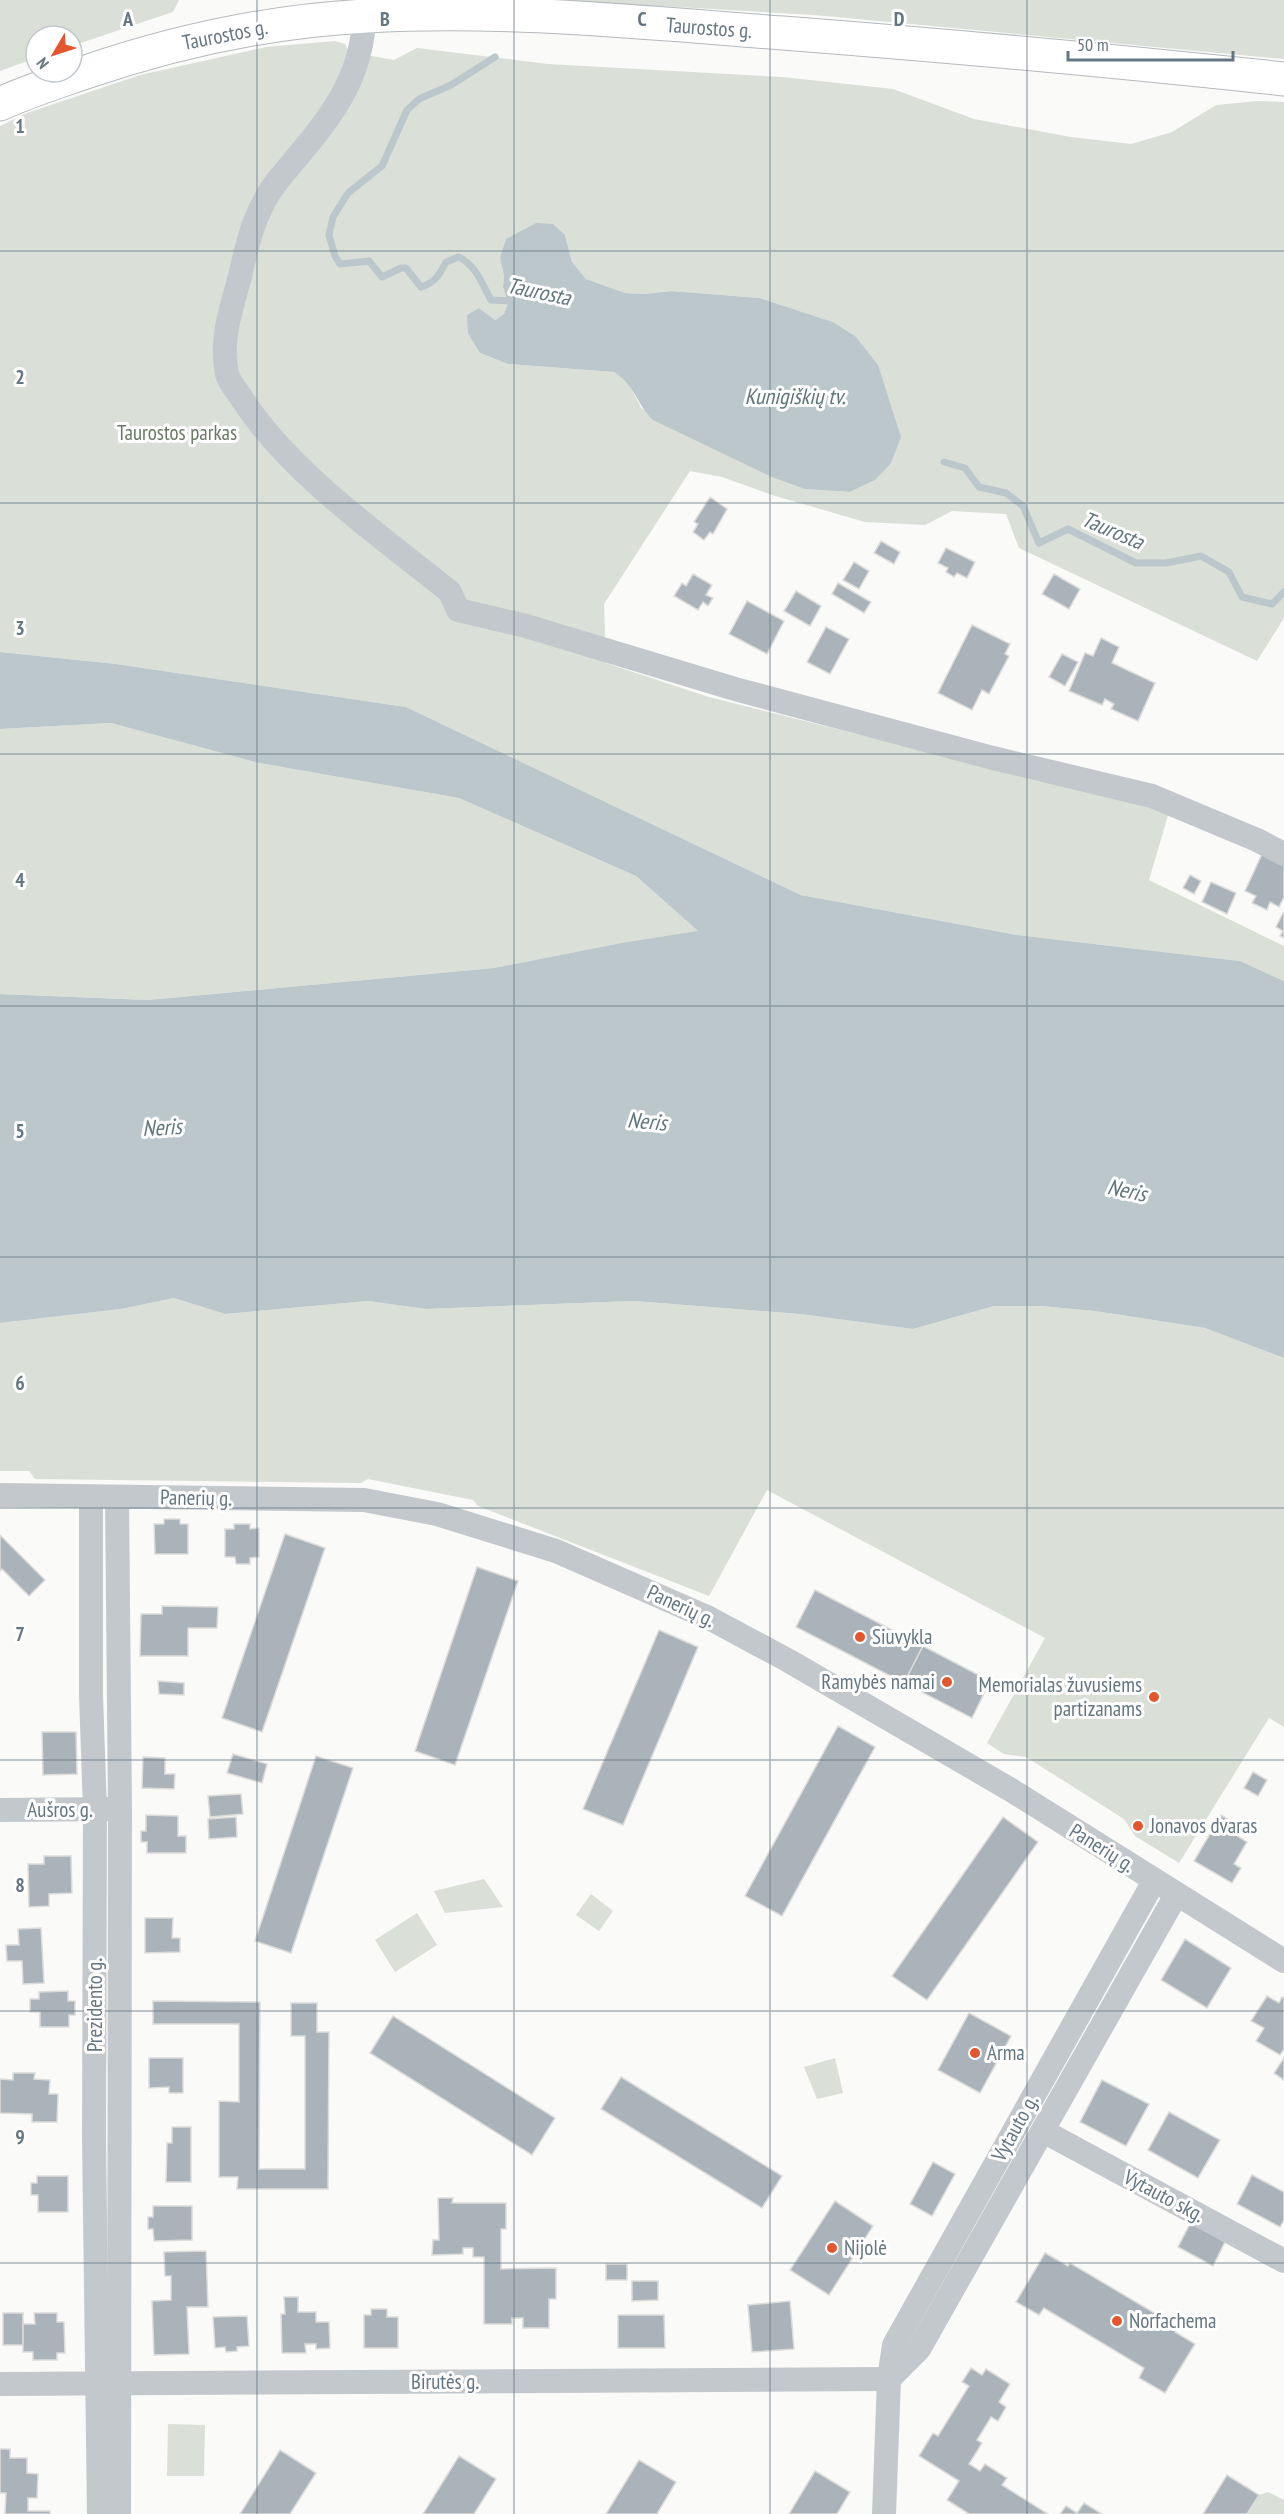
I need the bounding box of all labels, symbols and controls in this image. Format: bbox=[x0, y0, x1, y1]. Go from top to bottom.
text: A bbox=[122, 6, 134, 32]
text: B bbox=[380, 6, 390, 32]
text: C bbox=[637, 6, 647, 32]
text: D bbox=[894, 6, 905, 32]
street label: Taurostos g. bbox=[665, 11, 753, 44]
street label: Taurostos g. bbox=[180, 13, 270, 56]
north arrow bbox=[24, 24, 84, 84]
scale bar bbox=[1068, 24, 1233, 62]
text: 50 m bbox=[1077, 33, 1109, 56]
text: N bbox=[32, 54, 53, 73]
text: 1 bbox=[15, 113, 25, 139]
water label: Taurosta bbox=[505, 271, 574, 312]
text: 2 bbox=[15, 364, 25, 390]
water label: Kunigiškių tv. bbox=[745, 382, 846, 410]
park label: Taurostos parkas bbox=[117, 419, 237, 446]
water label: Taurosta bbox=[1078, 505, 1149, 556]
text: 3 bbox=[15, 615, 25, 641]
text: 4 bbox=[15, 867, 25, 893]
water label: Neris bbox=[626, 1105, 670, 1137]
water label: Neris bbox=[142, 1112, 185, 1142]
text: 5 bbox=[15, 1118, 25, 1144]
water label: Neris bbox=[1105, 1172, 1152, 1208]
text: 6 bbox=[15, 1370, 25, 1396]
street label: Panerių g. bbox=[160, 1483, 232, 1512]
street label: Panerių g. bbox=[643, 1578, 719, 1633]
text: 7 bbox=[15, 1621, 25, 1647]
place label: Siuvykla bbox=[872, 1623, 932, 1650]
marker: Siuvykla bbox=[853, 1630, 867, 1644]
place label: Ramybės namai bbox=[821, 1668, 935, 1695]
place label: Memorialas žuvusiems partizanams bbox=[979, 1671, 1142, 1722]
marker: Ramybės namai bbox=[940, 1675, 954, 1689]
marker: Memorialas žuvusiems partizanams bbox=[1147, 1690, 1161, 1704]
street label: Aušros g. bbox=[27, 1796, 93, 1823]
place label: Jonavos dvaras bbox=[1149, 1812, 1257, 1839]
street label: Panerių g. bbox=[1065, 1817, 1140, 1878]
marker: Jonavos dvaras bbox=[1131, 1819, 1145, 1833]
text: 8 bbox=[15, 1872, 25, 1898]
street label: Prezidento g. bbox=[81, 1958, 108, 2052]
place label: Arma bbox=[987, 2039, 1025, 2066]
marker: Arma bbox=[968, 2046, 982, 2060]
street label: Vytauto g. bbox=[985, 2090, 1044, 2167]
text: 9 bbox=[15, 2124, 25, 2150]
street label: Vytauto skg. bbox=[1118, 2163, 1209, 2228]
place label: Nijolė bbox=[844, 2234, 887, 2261]
marker: Nijolė bbox=[825, 2241, 839, 2255]
place label: Norfachema bbox=[1129, 2307, 1216, 2334]
marker: Norfachema bbox=[1110, 2314, 1124, 2328]
street label: Birutės g. bbox=[411, 2368, 479, 2395]

